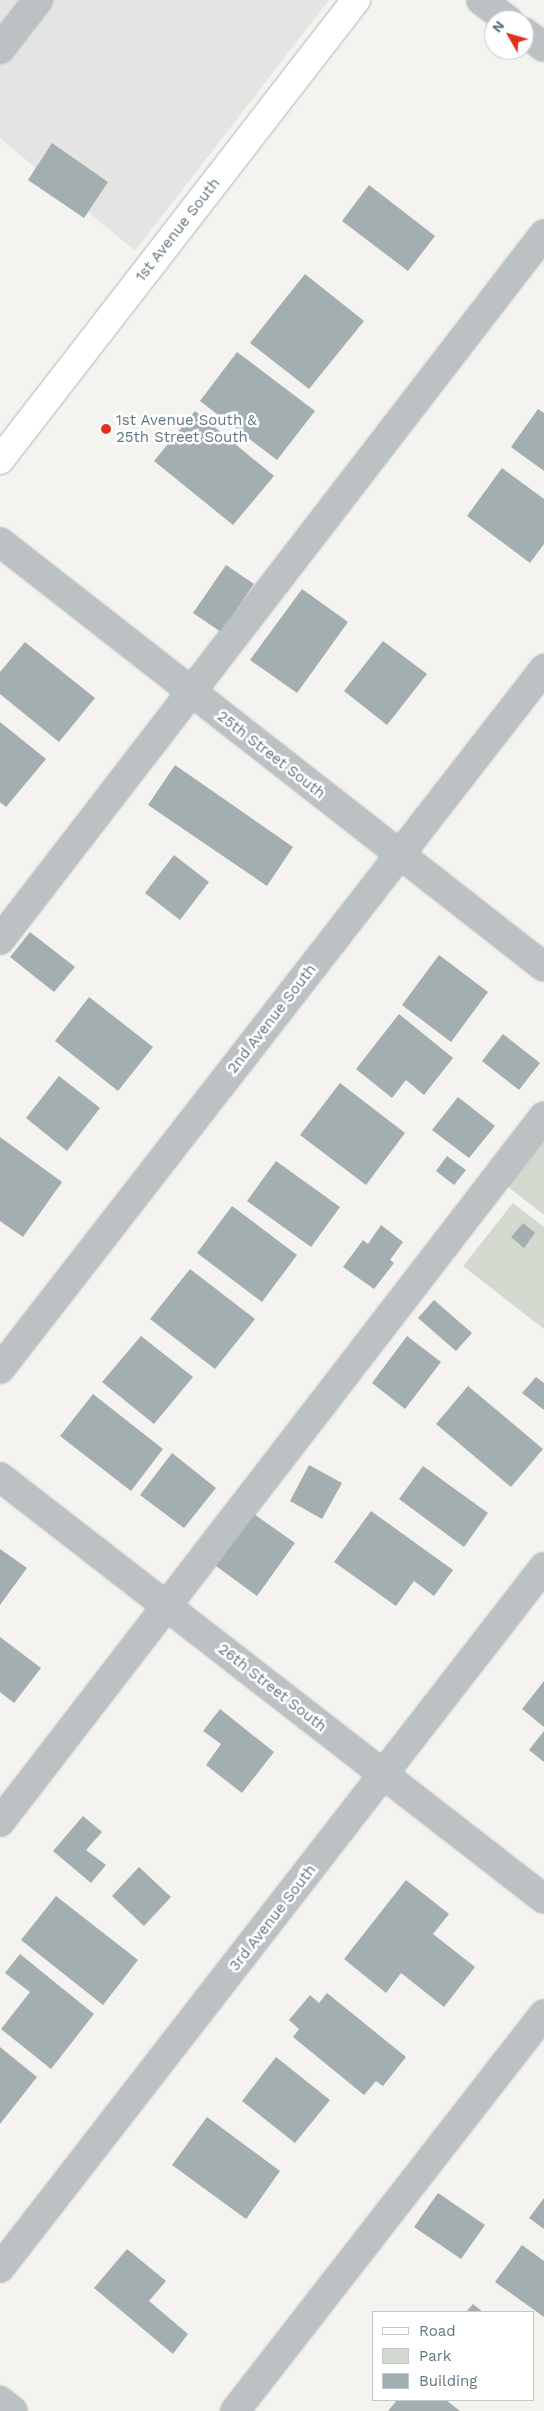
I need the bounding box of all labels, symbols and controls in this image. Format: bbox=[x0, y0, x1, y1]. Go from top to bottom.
north arrow bbox=[484, 10, 534, 60]
text: N bbox=[488, 17, 507, 35]
street label: 1st Avenue South bbox=[132, 175, 224, 285]
place label: 1st Avenue South & 25th Street South bbox=[116, 411, 257, 446]
marker: 1st Avenue South & 25th Street South bbox=[100, 423, 112, 435]
street label: 25th Street South bbox=[214, 707, 328, 803]
street label: 2nd Avenue South bbox=[224, 961, 320, 1077]
street label: 26th Street South bbox=[214, 1640, 330, 1736]
street label: 3rd Avenue South bbox=[226, 1861, 320, 1975]
legend bbox=[372, 2311, 534, 2401]
text: Road bbox=[419, 2322, 456, 2340]
text: Park bbox=[419, 2347, 451, 2365]
text: Building bbox=[419, 2372, 477, 2390]

